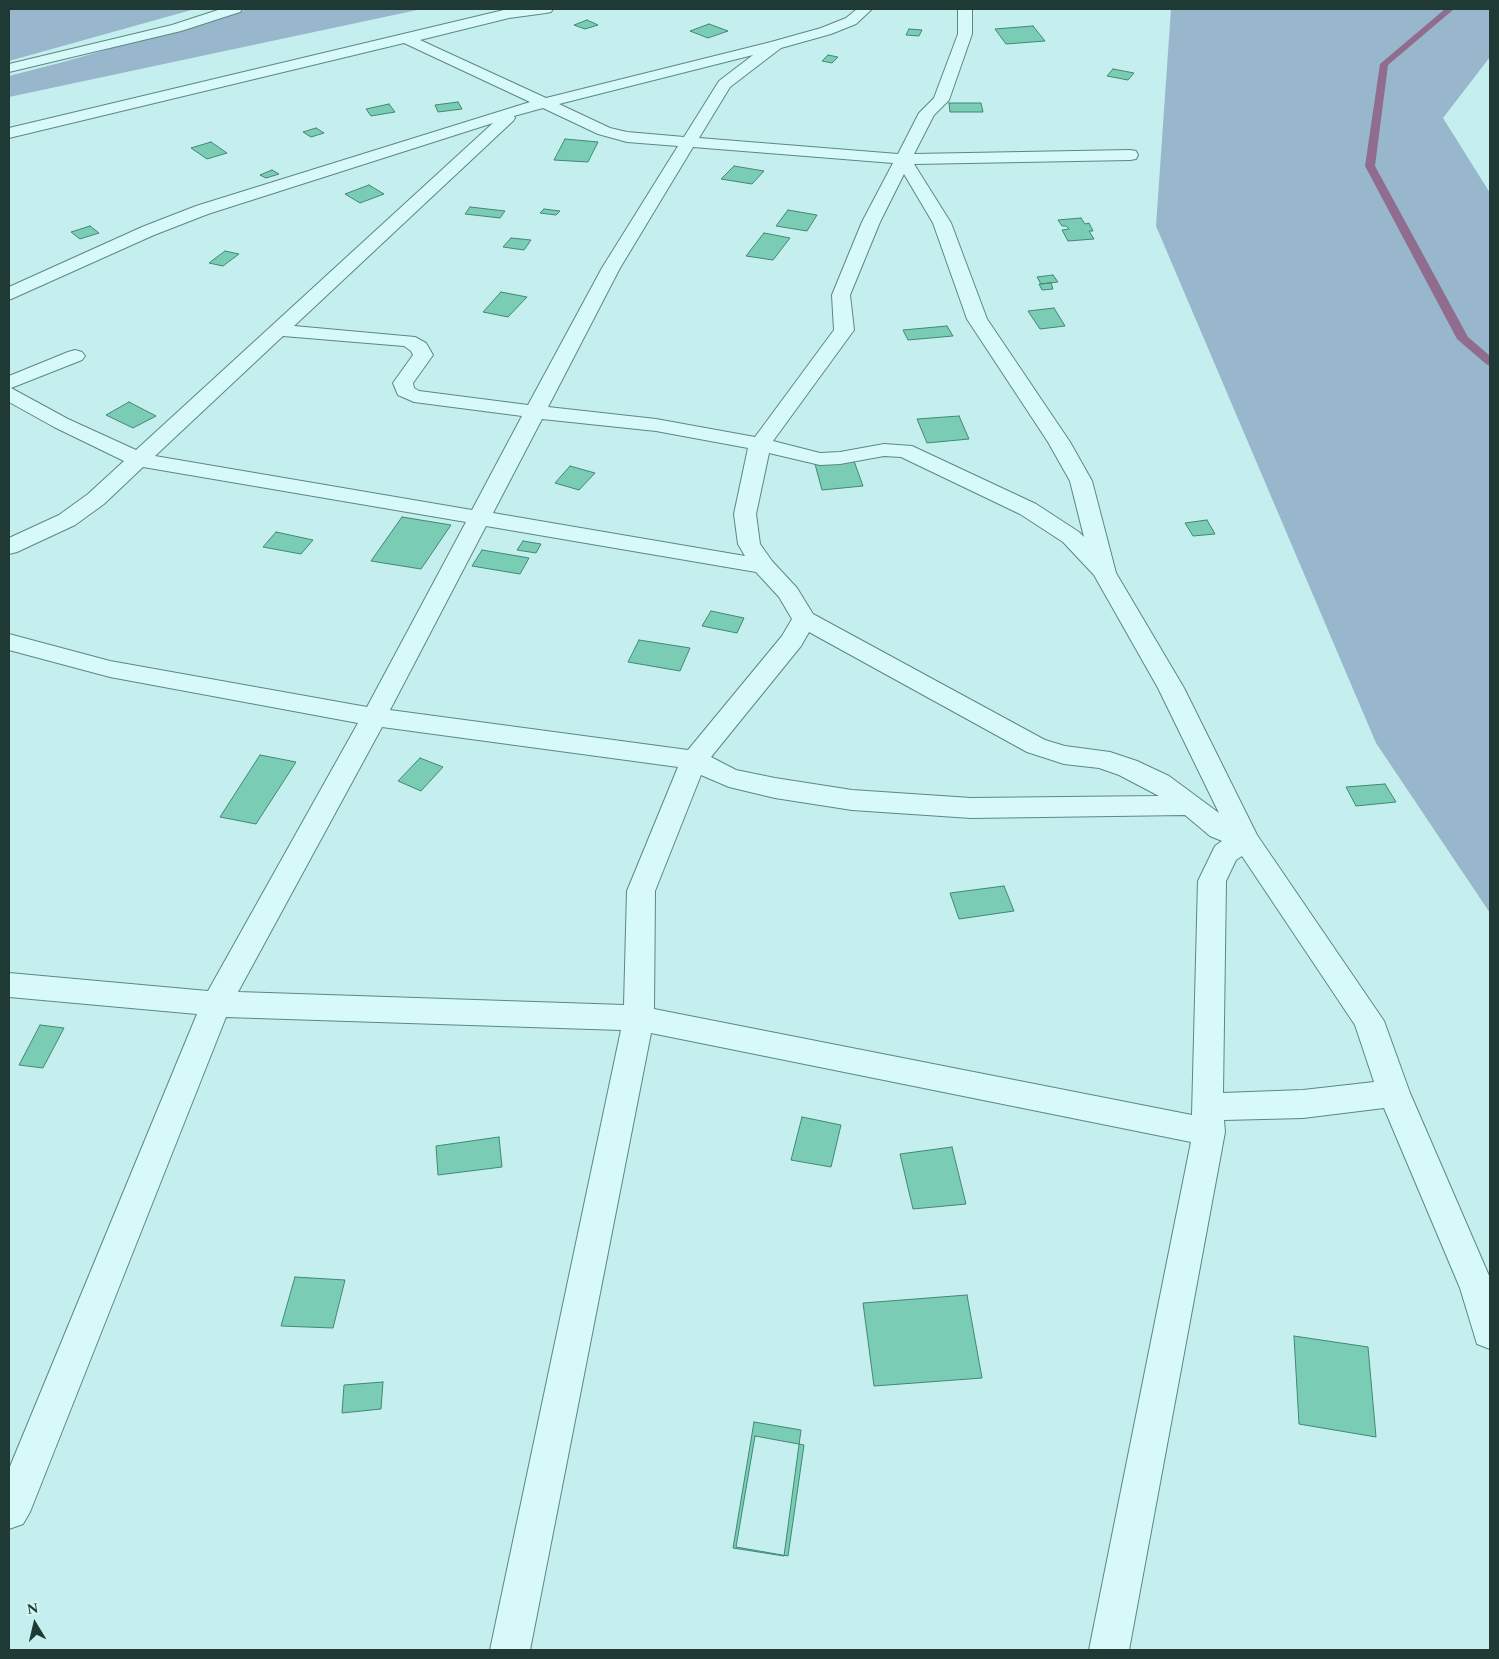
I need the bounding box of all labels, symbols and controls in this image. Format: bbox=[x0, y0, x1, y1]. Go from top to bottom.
text: N bbox=[25, 1597, 40, 1620]
north arrow bbox=[10, 1599, 60, 1649]

